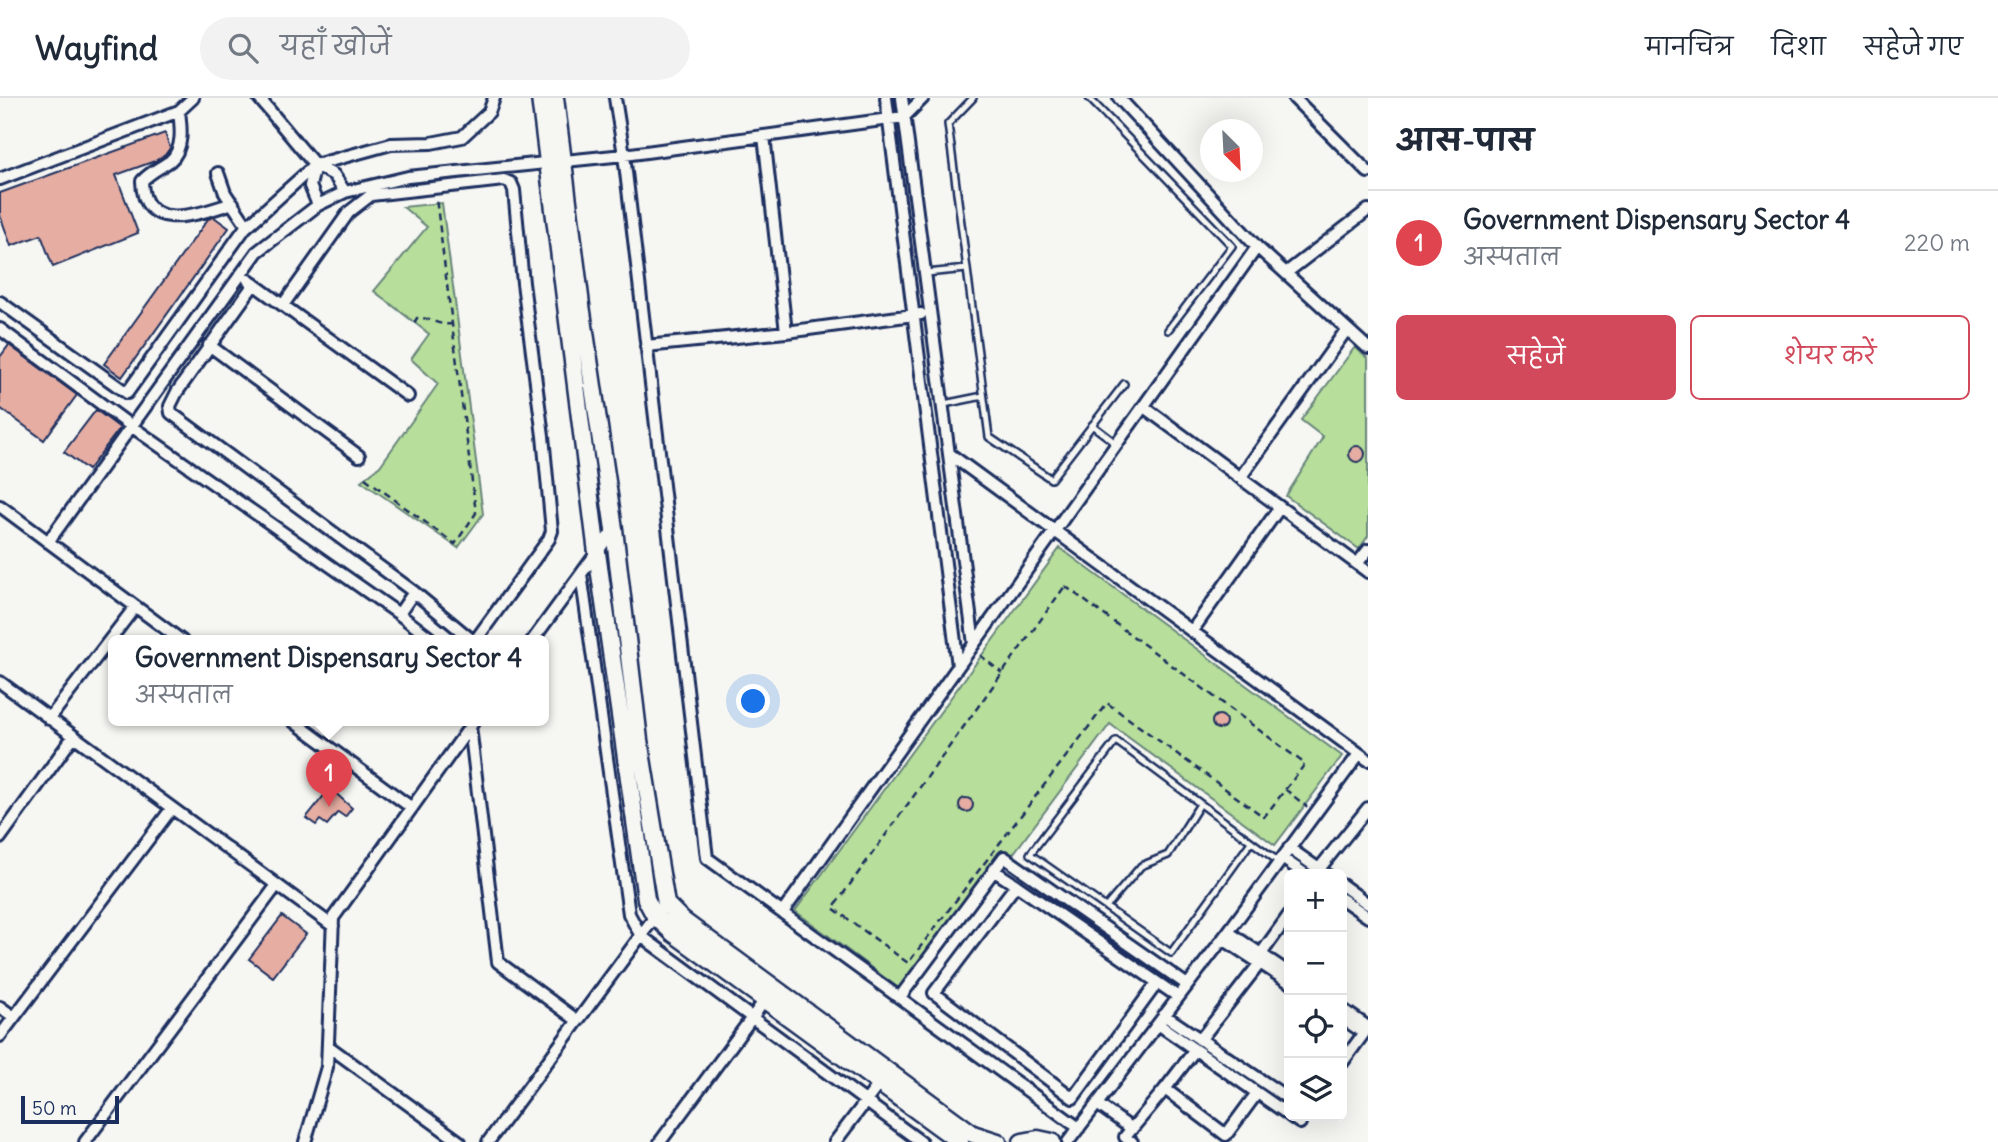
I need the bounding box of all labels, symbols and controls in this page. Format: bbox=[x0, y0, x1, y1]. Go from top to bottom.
search box bbox=[200, 17, 690, 80]
text: Wayfind bbox=[35, 27, 158, 69]
icon: search bbox=[224, 29, 262, 67]
text: यहाँ खोजें bbox=[280, 29, 391, 62]
text: मानचित्र bbox=[1645, 31, 1733, 61]
text: दिशा bbox=[1771, 31, 1826, 61]
text: सहेजे गए bbox=[1864, 31, 1963, 61]
north arrow bbox=[1200, 119, 1263, 182]
text: आस-पास bbox=[1396, 121, 1534, 159]
text: Government Dispensary Sector 4 bbox=[1463, 203, 1850, 236]
text: 1 bbox=[1414, 228, 1424, 257]
text: 220 m bbox=[1904, 228, 1970, 257]
text: अस्पताल bbox=[1463, 242, 1561, 271]
button: सहेजें bbox=[1396, 315, 1676, 400]
button: शेयर करें bbox=[1690, 315, 1970, 400]
popup bbox=[108, 635, 549, 726]
text: Government Dispensary Sector 4 bbox=[135, 641, 522, 674]
text: अस्पताल bbox=[135, 680, 232, 709]
your location bbox=[736, 684, 770, 718]
pin: 1 bbox=[306, 749, 352, 807]
map controls bbox=[1284, 869, 1347, 1121]
button: + bbox=[1284, 869, 1347, 932]
button: − bbox=[1284, 932, 1347, 995]
button: locate bbox=[1284, 995, 1347, 1058]
button: layers bbox=[1284, 1058, 1347, 1121]
scale bar bbox=[21, 1093, 119, 1125]
text: 50 m bbox=[32, 1096, 77, 1120]

